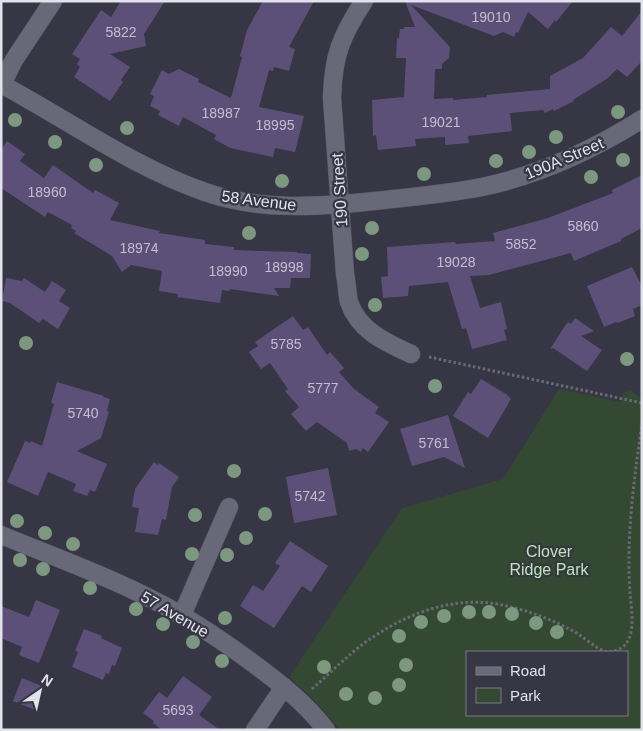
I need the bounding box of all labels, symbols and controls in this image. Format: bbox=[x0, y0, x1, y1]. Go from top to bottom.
house number: 19010 bbox=[472, 9, 511, 25]
house number: 5822 bbox=[105, 24, 137, 40]
house number: 18987 bbox=[202, 105, 241, 121]
house number: 19021 bbox=[422, 114, 461, 130]
house number: 18995 bbox=[256, 117, 295, 133]
street label: 190A Street bbox=[522, 134, 607, 183]
street label: 190 Street bbox=[328, 152, 351, 227]
house number: 18960 bbox=[28, 184, 67, 200]
street label: 58 Avenue bbox=[221, 187, 297, 214]
house number: 5860 bbox=[567, 218, 599, 234]
house number: 5852 bbox=[505, 236, 537, 252]
house number: 18974 bbox=[120, 240, 159, 256]
house number: 19028 bbox=[437, 254, 476, 270]
house number: 18998 bbox=[265, 259, 304, 275]
house number: 18990 bbox=[209, 263, 248, 279]
house number: 5785 bbox=[270, 336, 302, 352]
house number: 5777 bbox=[307, 380, 339, 396]
house number: 5740 bbox=[67, 405, 99, 421]
house number: 5761 bbox=[418, 435, 450, 451]
house number: 5742 bbox=[294, 488, 326, 504]
park label: Clover Ridge Park bbox=[509, 543, 590, 578]
street label: 57 Avenue bbox=[138, 588, 212, 641]
legend bbox=[466, 651, 628, 716]
text: Road bbox=[510, 662, 546, 679]
north arrow bbox=[15, 666, 65, 716]
text: N bbox=[39, 671, 56, 690]
text: Park bbox=[510, 687, 541, 704]
house number: 5693 bbox=[162, 702, 194, 718]

